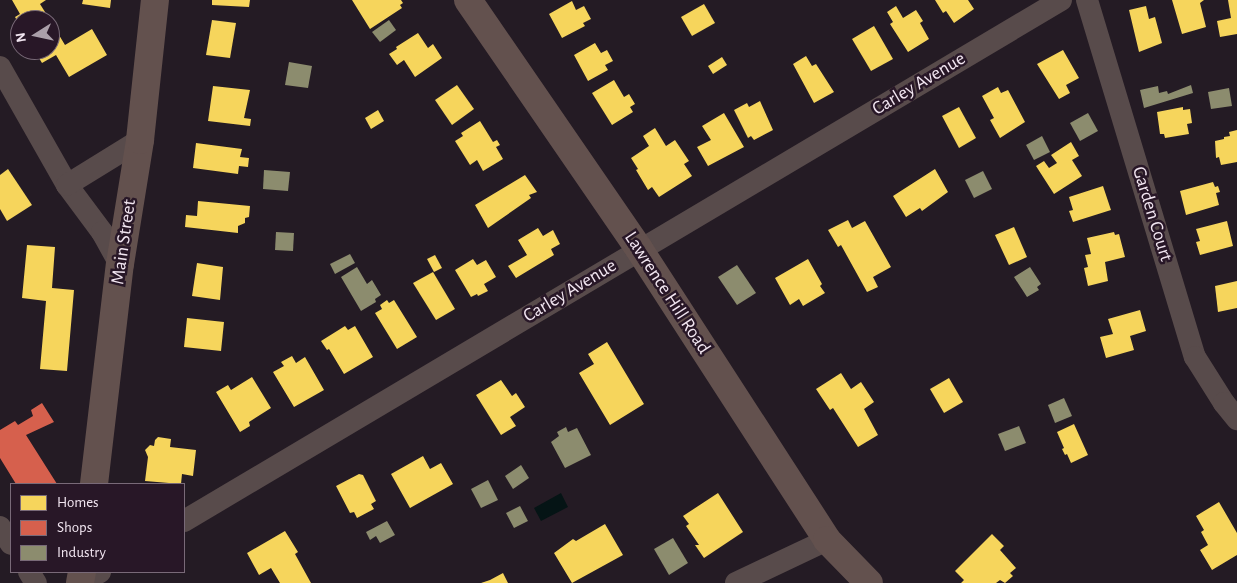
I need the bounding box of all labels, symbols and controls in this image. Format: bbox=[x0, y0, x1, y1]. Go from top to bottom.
north arrow bbox=[10, 10, 60, 60]
text: N bbox=[13, 31, 29, 43]
street label: Carley Avenue bbox=[868, 47, 970, 121]
street label: Garden Court bbox=[1127, 164, 1177, 264]
street label: Main Street bbox=[107, 198, 141, 286]
street label: Lawrence Hill Road bbox=[619, 228, 715, 358]
street label: Carley Avenue bbox=[519, 254, 621, 328]
legend bbox=[10, 483, 185, 573]
text: Homes bbox=[57, 495, 99, 510]
text: Shops bbox=[57, 520, 92, 535]
text: Industry bbox=[57, 545, 106, 560]

